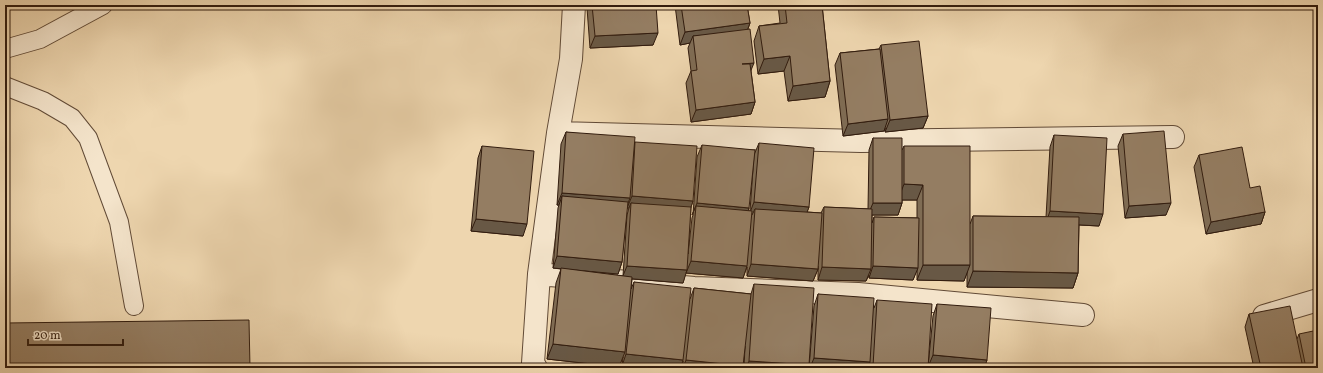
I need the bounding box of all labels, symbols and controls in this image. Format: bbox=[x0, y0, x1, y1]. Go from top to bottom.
scale bar bbox=[28, 321, 123, 347]
text: 20 m bbox=[34, 328, 61, 344]

